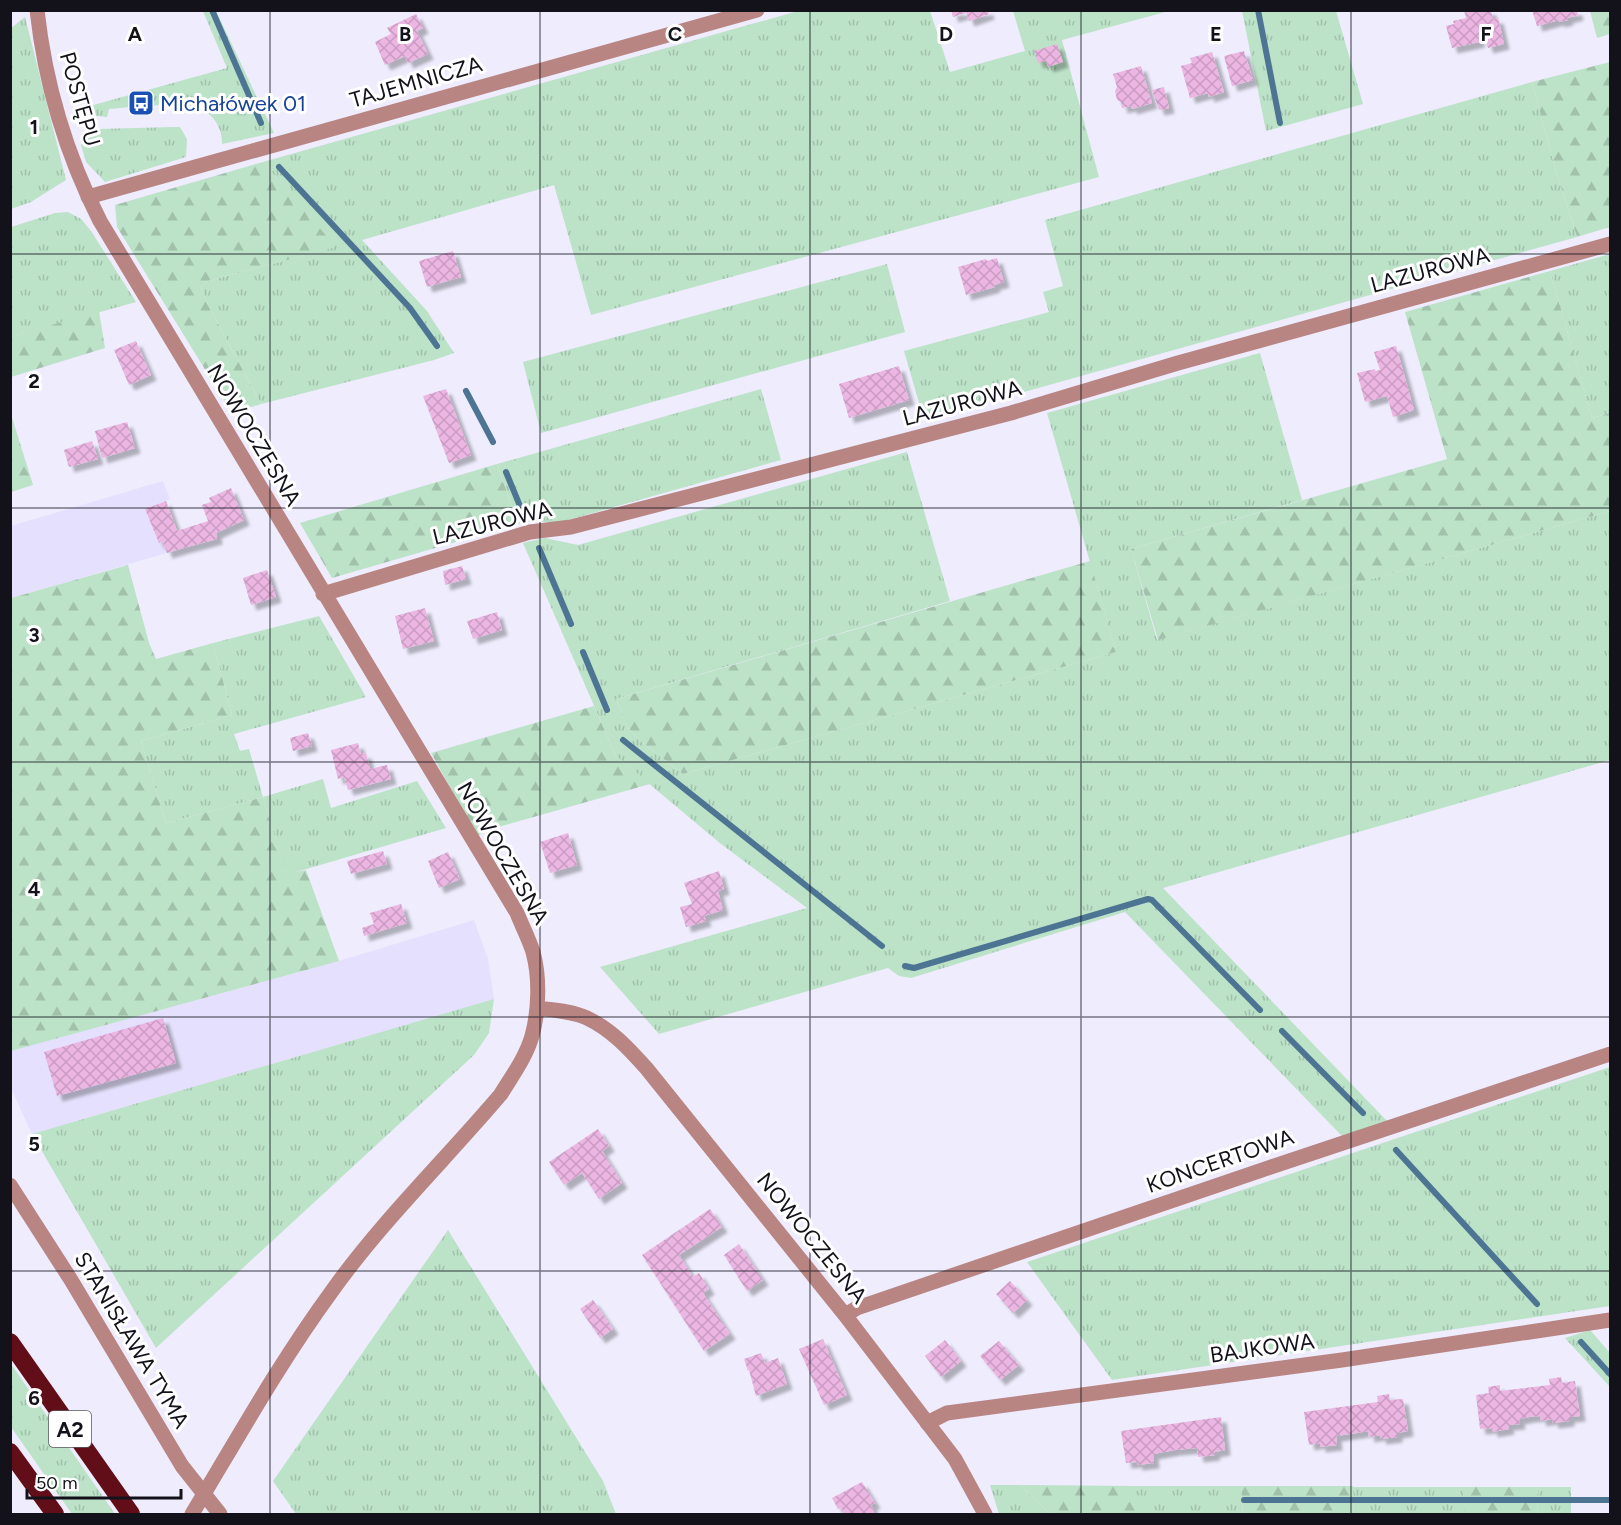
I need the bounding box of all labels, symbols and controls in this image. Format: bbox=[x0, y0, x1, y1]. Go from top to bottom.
text: A bbox=[128, 22, 143, 46]
text: B bbox=[399, 22, 411, 46]
text: C bbox=[668, 22, 682, 46]
text: D bbox=[939, 22, 953, 46]
text: E bbox=[1210, 22, 1222, 46]
text: F bbox=[1480, 22, 1492, 46]
street label: POSTĘPU bbox=[54, 49, 106, 149]
street label: TAJEMNICZA bbox=[347, 50, 485, 114]
bus stop icon: Michałówek 01 bbox=[126, 88, 156, 118]
place label: Michałówek 01 bbox=[160, 90, 306, 117]
text: 1 bbox=[30, 115, 38, 139]
street label: LAZUROWA bbox=[1368, 241, 1492, 299]
street label: NOWOCZESNA bbox=[201, 359, 307, 511]
text: 2 bbox=[28, 369, 40, 393]
street label: LAZUROWA bbox=[900, 374, 1024, 432]
street label: LAZUROWA bbox=[430, 495, 555, 551]
text: 3 bbox=[28, 623, 40, 647]
street label: NOWOCZESNA bbox=[451, 777, 555, 929]
text: 4 bbox=[28, 877, 41, 901]
street label: KONCERTOWA bbox=[1143, 1123, 1297, 1199]
text: 5 bbox=[28, 1132, 40, 1156]
street label: NOWOCZESNA bbox=[751, 1167, 873, 1309]
street label: STANISŁAWA TYMA bbox=[69, 1247, 195, 1433]
street label: BAJKOWA bbox=[1208, 1327, 1316, 1369]
text: 6 bbox=[28, 1386, 40, 1410]
road number: A2 bbox=[49, 1411, 91, 1447]
scale bar bbox=[27, 1462, 182, 1500]
text: 50 m bbox=[36, 1472, 78, 1494]

